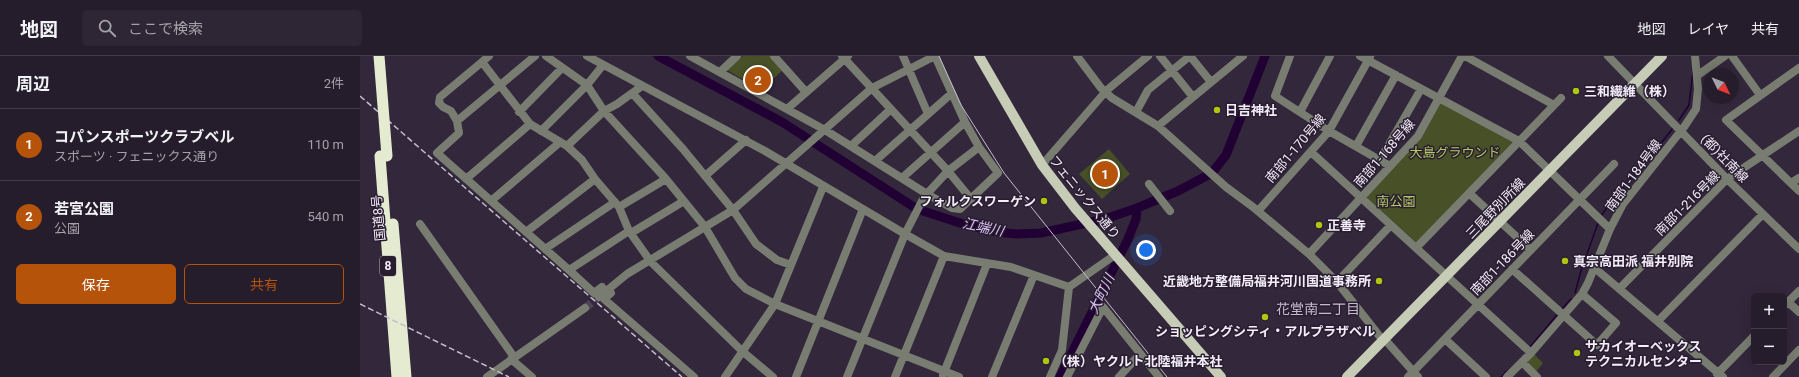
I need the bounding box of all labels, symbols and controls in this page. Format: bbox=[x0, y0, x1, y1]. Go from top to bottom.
search box bbox=[82, 10, 362, 46]
icon: search bbox=[96, 17, 118, 39]
text: 地図 bbox=[20, 18, 58, 41]
text: ここで検索 bbox=[128, 20, 203, 38]
text: 地図 bbox=[1637, 21, 1665, 37]
text: レイヤ bbox=[1687, 21, 1729, 37]
text: 共有 bbox=[1751, 21, 1779, 37]
pin: 2 bbox=[745, 65, 771, 95]
north arrow bbox=[1703, 68, 1739, 104]
text: 周辺 bbox=[16, 74, 50, 94]
text: 2件 bbox=[324, 76, 344, 91]
place label: 三和繊維（株） bbox=[1584, 84, 1675, 99]
marker: 三和繊維（株） bbox=[1571, 86, 1581, 96]
place label: 日吉神社 bbox=[1225, 103, 1277, 118]
marker: 日吉神社 bbox=[1212, 105, 1222, 115]
street label: 南部1-170号線 bbox=[1262, 111, 1328, 186]
street label: 南部1-168号線 bbox=[1351, 116, 1418, 190]
text: コパンスポーツクラブベル bbox=[54, 128, 234, 146]
street label: (都)社南線 bbox=[1698, 131, 1751, 185]
text: 1 bbox=[25, 137, 33, 152]
text: 110 m bbox=[307, 137, 344, 152]
street label: 南部1-184号線 bbox=[1602, 137, 1664, 214]
park label: 大島グラウンド bbox=[1409, 145, 1501, 160]
text: スポーツ · フェニックス通り bbox=[54, 149, 219, 164]
street label: フェニックス通り bbox=[1046, 152, 1123, 242]
pin: 1 bbox=[1092, 159, 1118, 189]
street label: 南部1-216号線 bbox=[1652, 168, 1723, 239]
street label: 三尾野別所線 bbox=[1463, 175, 1528, 242]
street label: 国道8号 bbox=[369, 194, 388, 242]
place label: フォルクスワーゲン bbox=[919, 194, 1036, 209]
park label: 南公園 bbox=[1376, 194, 1416, 209]
marker: フォルクスワーゲン bbox=[1039, 196, 1049, 206]
text: 若宮公園 bbox=[54, 200, 114, 218]
text: 2 bbox=[25, 209, 33, 224]
text: 540 m bbox=[307, 209, 344, 224]
water label: 江端川 bbox=[961, 215, 1007, 240]
place label: 正善寺 bbox=[1327, 218, 1366, 233]
marker: 正善寺 bbox=[1314, 220, 1324, 230]
text: 公園 bbox=[54, 221, 80, 236]
street label: 南部1-186号線 bbox=[1468, 227, 1537, 298]
your location bbox=[1136, 240, 1156, 260]
place label: 真宗高田派 福井別院 bbox=[1573, 254, 1693, 269]
road number: 8 bbox=[380, 256, 396, 276]
marker: 真宗高田派 福井別院 bbox=[1560, 256, 1570, 266]
button: 保存 bbox=[16, 264, 176, 304]
button: 共有 bbox=[184, 264, 344, 304]
water label: 大町川 bbox=[1085, 270, 1118, 316]
place label: 近畿地方整備局福井河川国道事務所 bbox=[1163, 274, 1371, 289]
marker: 近畿地方整備局福井河川国道事務所 bbox=[1374, 276, 1384, 286]
map controls bbox=[1751, 293, 1787, 365]
button: + bbox=[1751, 293, 1787, 329]
district label: 花堂南二丁目 bbox=[1276, 301, 1360, 317]
marker: ショッピングシティ・アルプラザベル bbox=[1260, 312, 1270, 322]
place label: ショッピングシティ・アルプラザベル bbox=[1155, 324, 1375, 339]
button: − bbox=[1751, 329, 1787, 365]
place label: サカイオーベックス テクニカルセンター bbox=[1585, 339, 1702, 369]
marker: サカイオーベックス テクニカルセンター bbox=[1572, 348, 1582, 358]
place label: （株）ヤクルト北陸福井本社 bbox=[1054, 354, 1223, 369]
marker: （株）ヤクルト北陸福井本社 bbox=[1041, 356, 1051, 366]

